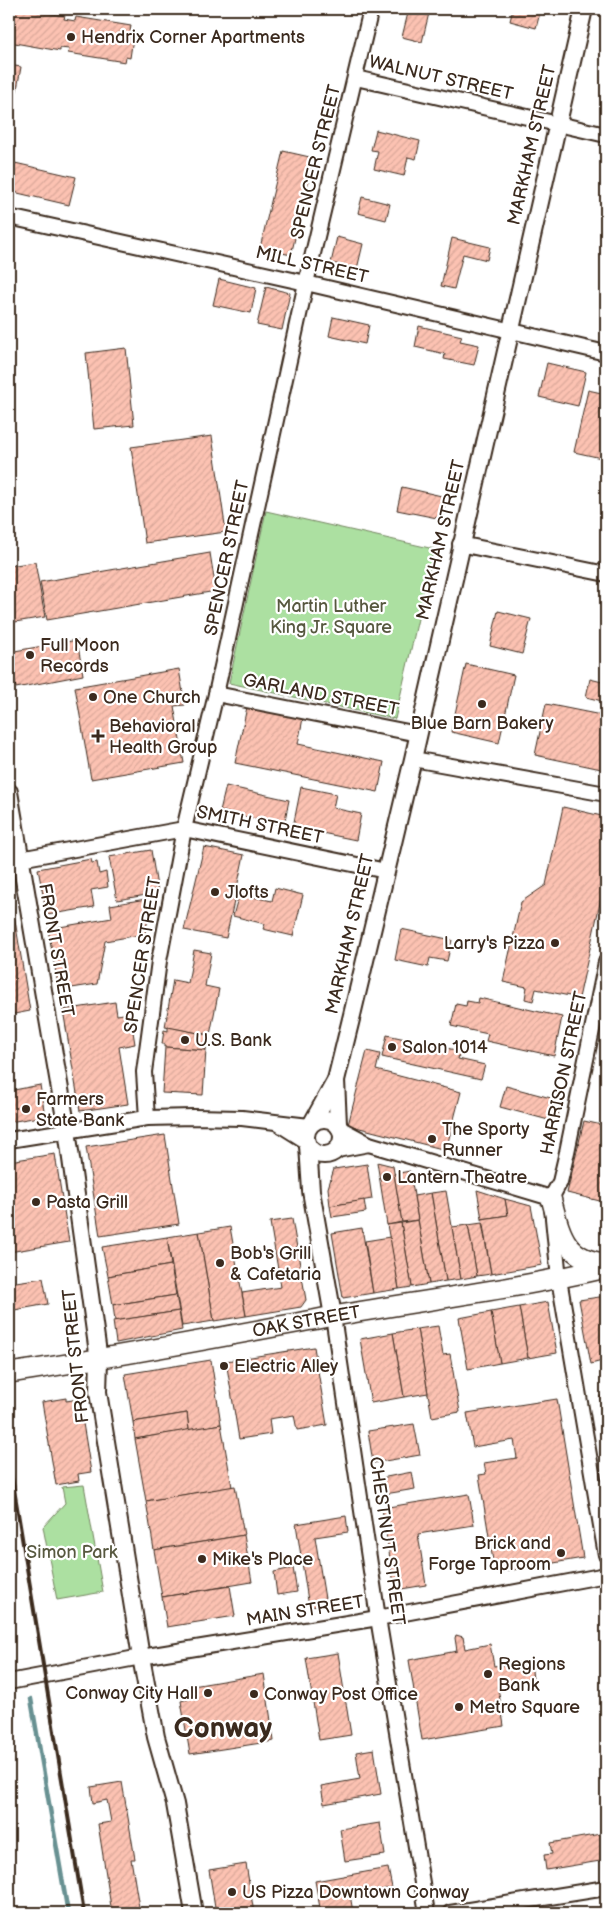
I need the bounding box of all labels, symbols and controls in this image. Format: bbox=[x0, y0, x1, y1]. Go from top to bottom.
place label: Hendrix Corner Apartments bbox=[81, 27, 305, 48]
marker: Hendrix Corner Apartments bbox=[65, 31, 77, 43]
street label: WALNUT STREET bbox=[367, 51, 515, 105]
street label: MARKHAM STREET bbox=[503, 63, 561, 227]
street label: SPENCER STREET bbox=[287, 82, 345, 241]
street label: MILL STREET bbox=[254, 242, 371, 288]
street label: MARKHAM STREET bbox=[412, 458, 470, 622]
street label: SPENCER STREET bbox=[200, 478, 254, 638]
park label: Martin Luther King Jr. Square bbox=[270, 596, 392, 638]
place label: Full Moon Records bbox=[40, 635, 120, 677]
marker: Full Moon Records bbox=[24, 649, 36, 661]
street label: GARLAND STREET bbox=[241, 670, 401, 720]
place label: One Church bbox=[103, 687, 201, 708]
marker: One Church bbox=[87, 691, 99, 703]
marker: Blue Barn Bakery bbox=[476, 698, 488, 710]
place label: Blue Barn Bakery bbox=[410, 713, 554, 734]
place label: Behavioral Health Group bbox=[109, 716, 218, 758]
marker: Behavioral Health Group bbox=[91, 729, 105, 743]
street label: SMITH STREET bbox=[195, 801, 326, 849]
street label: MARKHAM STREET bbox=[321, 852, 379, 1016]
street label: SPENCER STREET bbox=[120, 875, 166, 1035]
street label: FRONT STREET bbox=[34, 882, 78, 1018]
place label: Jlofts bbox=[225, 882, 269, 903]
marker: Jlofts bbox=[209, 886, 221, 898]
place label: Larry's Pizza bbox=[444, 933, 545, 954]
marker: Larry's Pizza bbox=[549, 937, 561, 949]
street label: HARRISON STREET bbox=[536, 989, 592, 1157]
place label: U.S. Bank bbox=[195, 1030, 271, 1051]
marker: U.S. Bank bbox=[179, 1034, 191, 1046]
place label: Salon 1014 bbox=[402, 1037, 488, 1058]
marker: Salon 1014 bbox=[386, 1041, 398, 1053]
place label: Farmers State Bank bbox=[36, 1089, 124, 1131]
marker: Farmers State Bank bbox=[20, 1103, 32, 1115]
place label: The Sporty Runner bbox=[442, 1119, 530, 1161]
marker: The Sporty Runner bbox=[426, 1133, 438, 1145]
place label: Lantern Theatre bbox=[397, 1167, 528, 1188]
marker: Lantern Theatre bbox=[381, 1171, 393, 1183]
place label: Pasta Grill bbox=[46, 1192, 128, 1213]
marker: Pasta Grill bbox=[30, 1196, 42, 1208]
place label: Bob's Grill & Cafetaria bbox=[230, 1243, 321, 1285]
marker: Bob's Grill & Cafetaria bbox=[214, 1257, 226, 1269]
street label: FRONT STREET bbox=[58, 1288, 93, 1424]
street label: OAK STREET bbox=[251, 1301, 362, 1341]
place label: Electric Alley bbox=[234, 1356, 339, 1377]
marker: Electric Alley bbox=[218, 1360, 230, 1372]
street label: CHESTNUT STREET bbox=[365, 1455, 409, 1627]
place label: Brick and Forge Taproom bbox=[428, 1533, 551, 1575]
park label: Simon Park bbox=[26, 1542, 118, 1563]
marker: Brick and Forge Taproom bbox=[555, 1547, 567, 1559]
place label: Mike's Place bbox=[212, 1549, 314, 1570]
marker: Mike's Place bbox=[196, 1553, 208, 1565]
street label: MAIN STREET bbox=[245, 1591, 366, 1631]
place label: Regions Bank bbox=[498, 1654, 565, 1696]
marker: Regions Bank bbox=[482, 1668, 494, 1680]
place label: Conway City Hall bbox=[65, 1683, 198, 1704]
place label: Conway Post Office bbox=[264, 1684, 418, 1705]
marker: Conway City Hall bbox=[202, 1687, 214, 1699]
marker: Conway Post Office bbox=[248, 1688, 260, 1700]
place label: Metro Square bbox=[469, 1697, 580, 1718]
marker: Metro Square bbox=[453, 1701, 465, 1713]
district label: Conway bbox=[174, 1712, 272, 1745]
place label: US Pizza Downtown Conway bbox=[242, 1882, 470, 1903]
marker: US Pizza Downtown Conway bbox=[226, 1886, 238, 1898]

